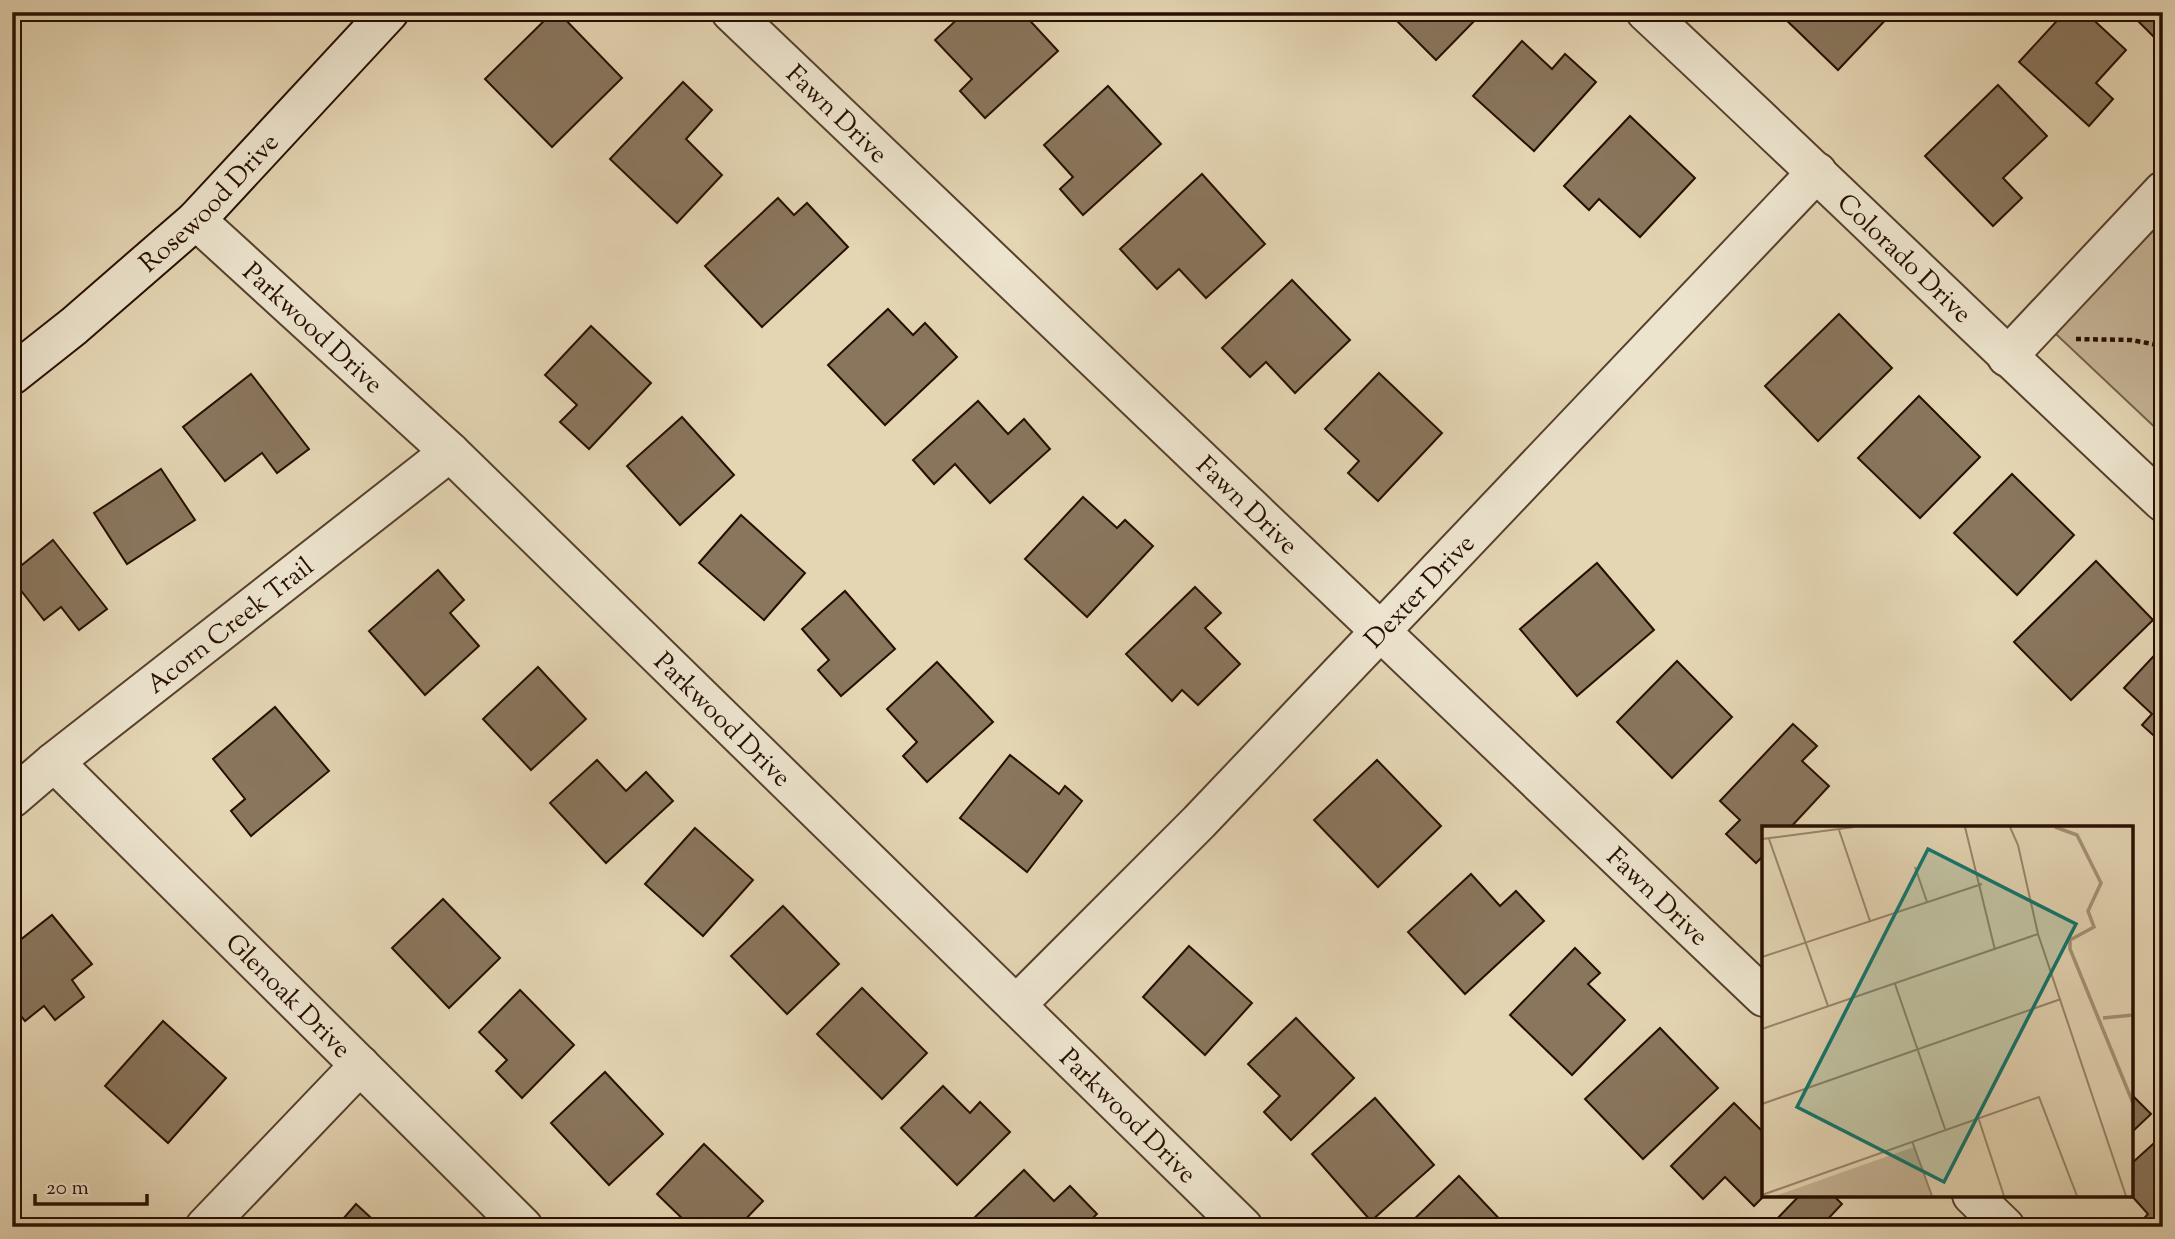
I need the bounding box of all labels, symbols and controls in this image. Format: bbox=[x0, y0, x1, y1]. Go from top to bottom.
street label: Fawn Drive bbox=[776, 57, 895, 173]
street label: Rosewood Drive bbox=[132, 126, 289, 282]
street label: Colorado Drive bbox=[1828, 186, 1979, 333]
street label: Parkwood Drive bbox=[233, 255, 390, 403]
street label: Fawn Drive bbox=[1187, 449, 1305, 564]
street label: Dexter Drive bbox=[1357, 527, 1484, 658]
street label: Acorn Creek Trail bbox=[139, 550, 322, 704]
street label: Parkwood Drive bbox=[644, 645, 798, 797]
inset map bbox=[1762, 826, 2133, 1197]
street label: Fawn Drive bbox=[1597, 840, 1716, 956]
street label: Glenoak Drive bbox=[216, 926, 359, 1068]
street label: Parkwood Drive bbox=[1050, 1041, 1204, 1193]
scale bar bbox=[35, 1162, 147, 1206]
text: 20 m bbox=[46, 1174, 89, 1204]

